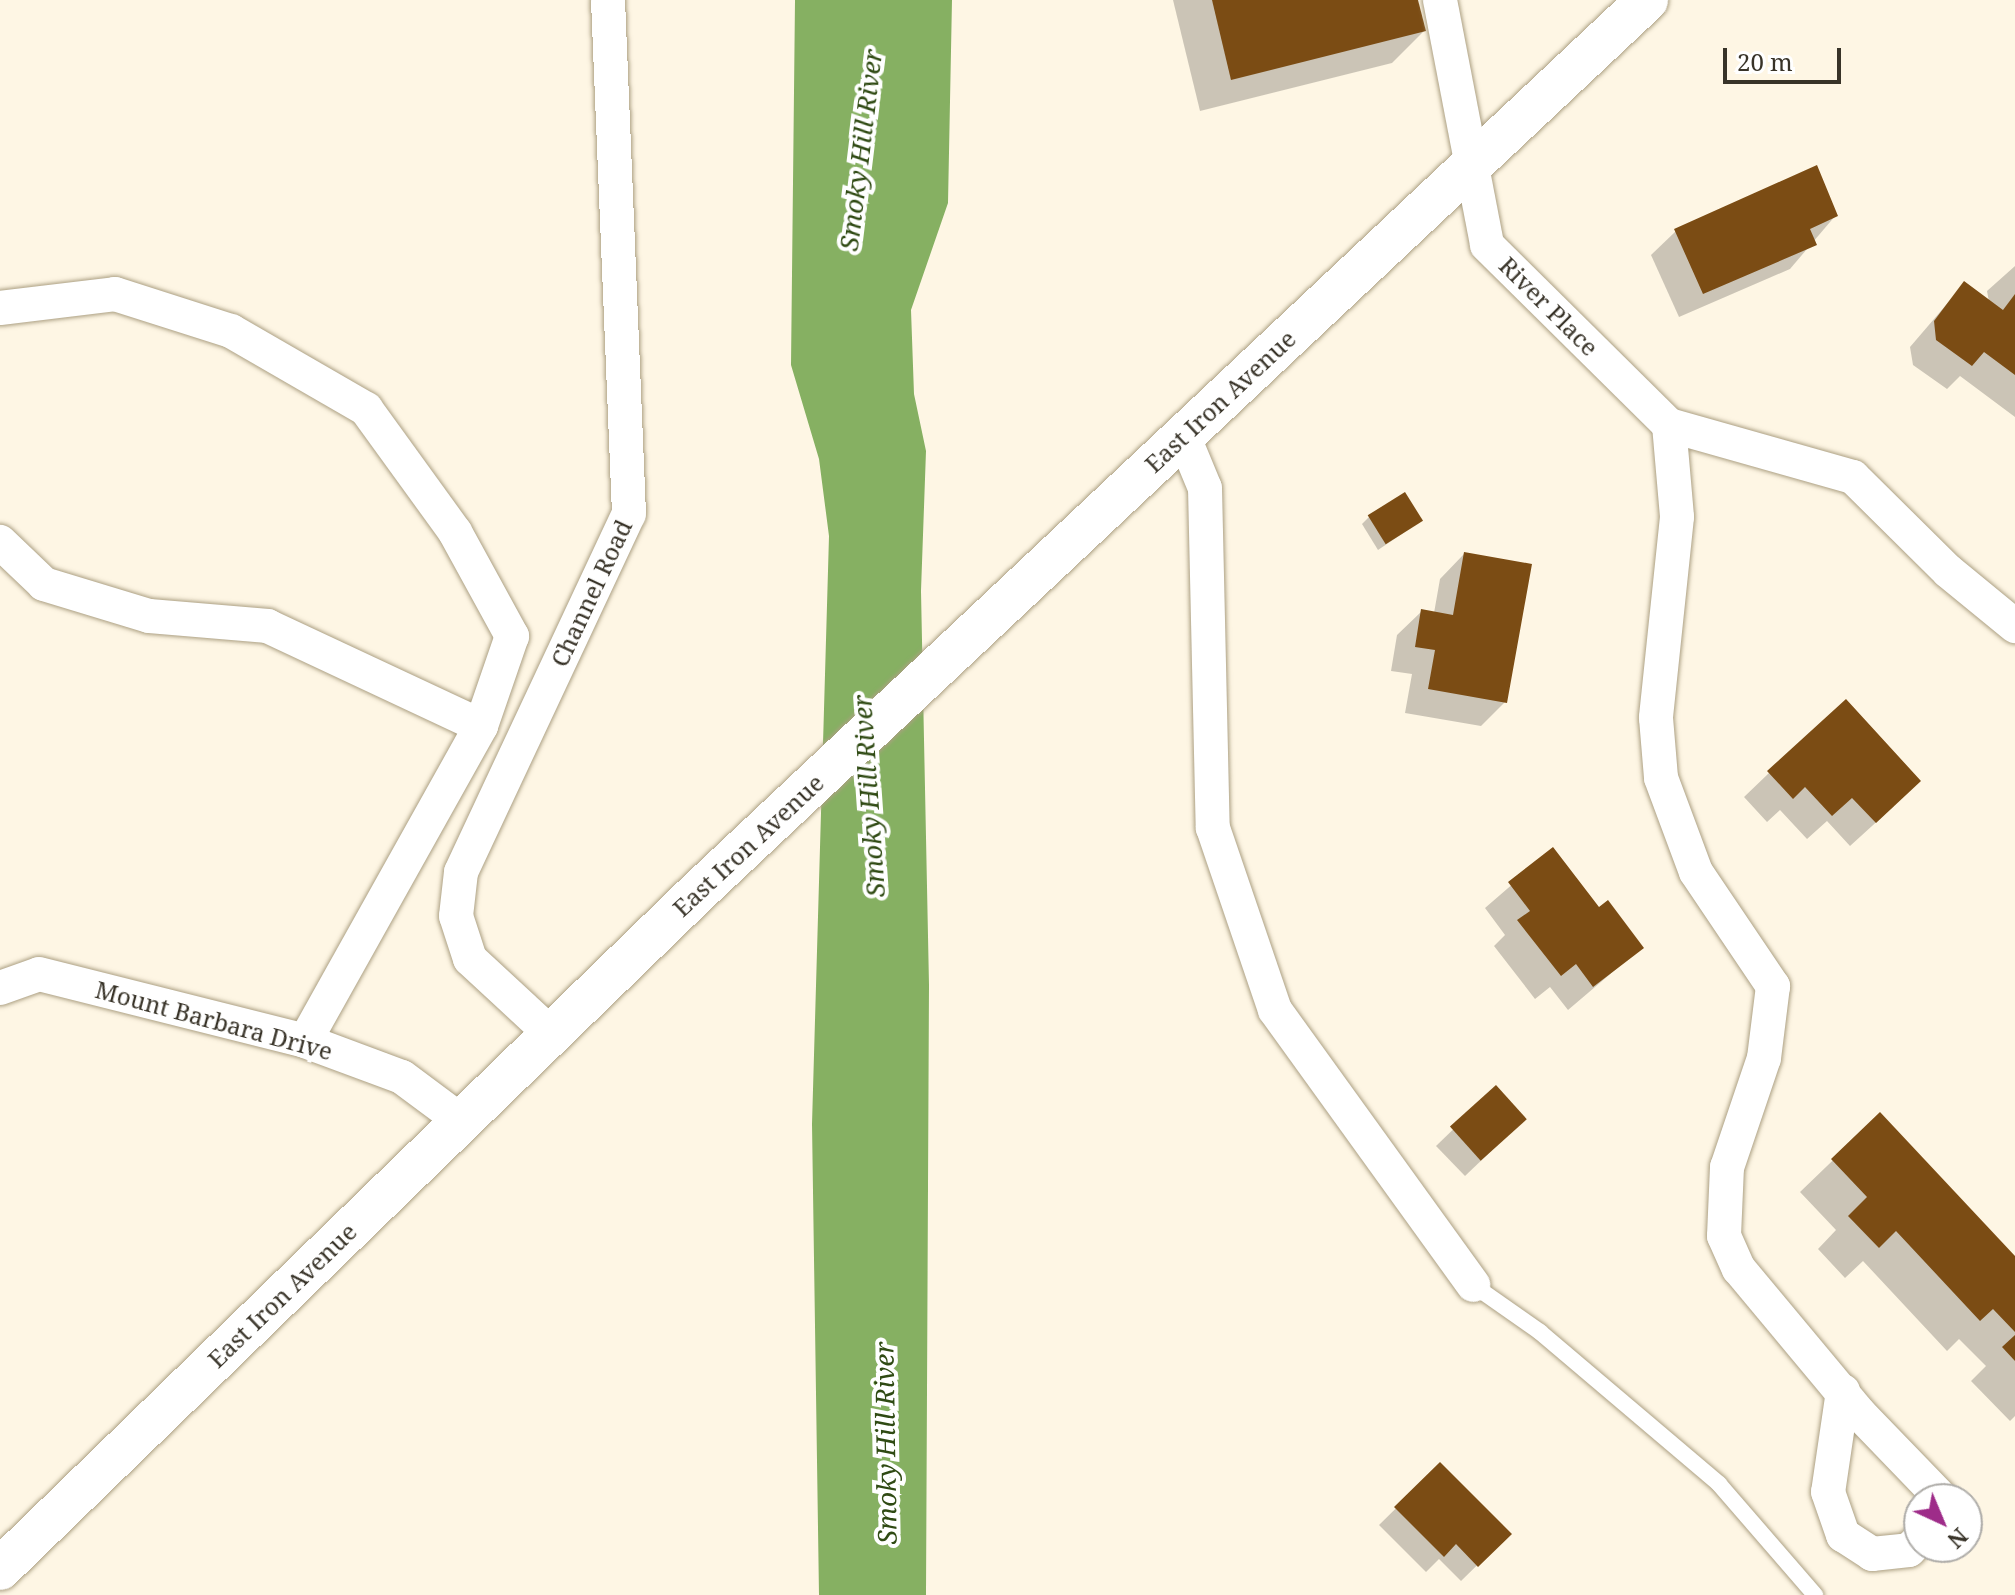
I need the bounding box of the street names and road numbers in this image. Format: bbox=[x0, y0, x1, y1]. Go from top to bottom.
street label: River Place bbox=[1494, 251, 1604, 361]
street label: East Iron Avenue bbox=[1139, 324, 1301, 478]
street label: Channel Road bbox=[544, 515, 638, 671]
street label: East Iron Avenue bbox=[667, 768, 829, 922]
street label: Mount Barbara Drive bbox=[92, 974, 336, 1066]
street label: East Iron Avenue bbox=[202, 1217, 362, 1373]

